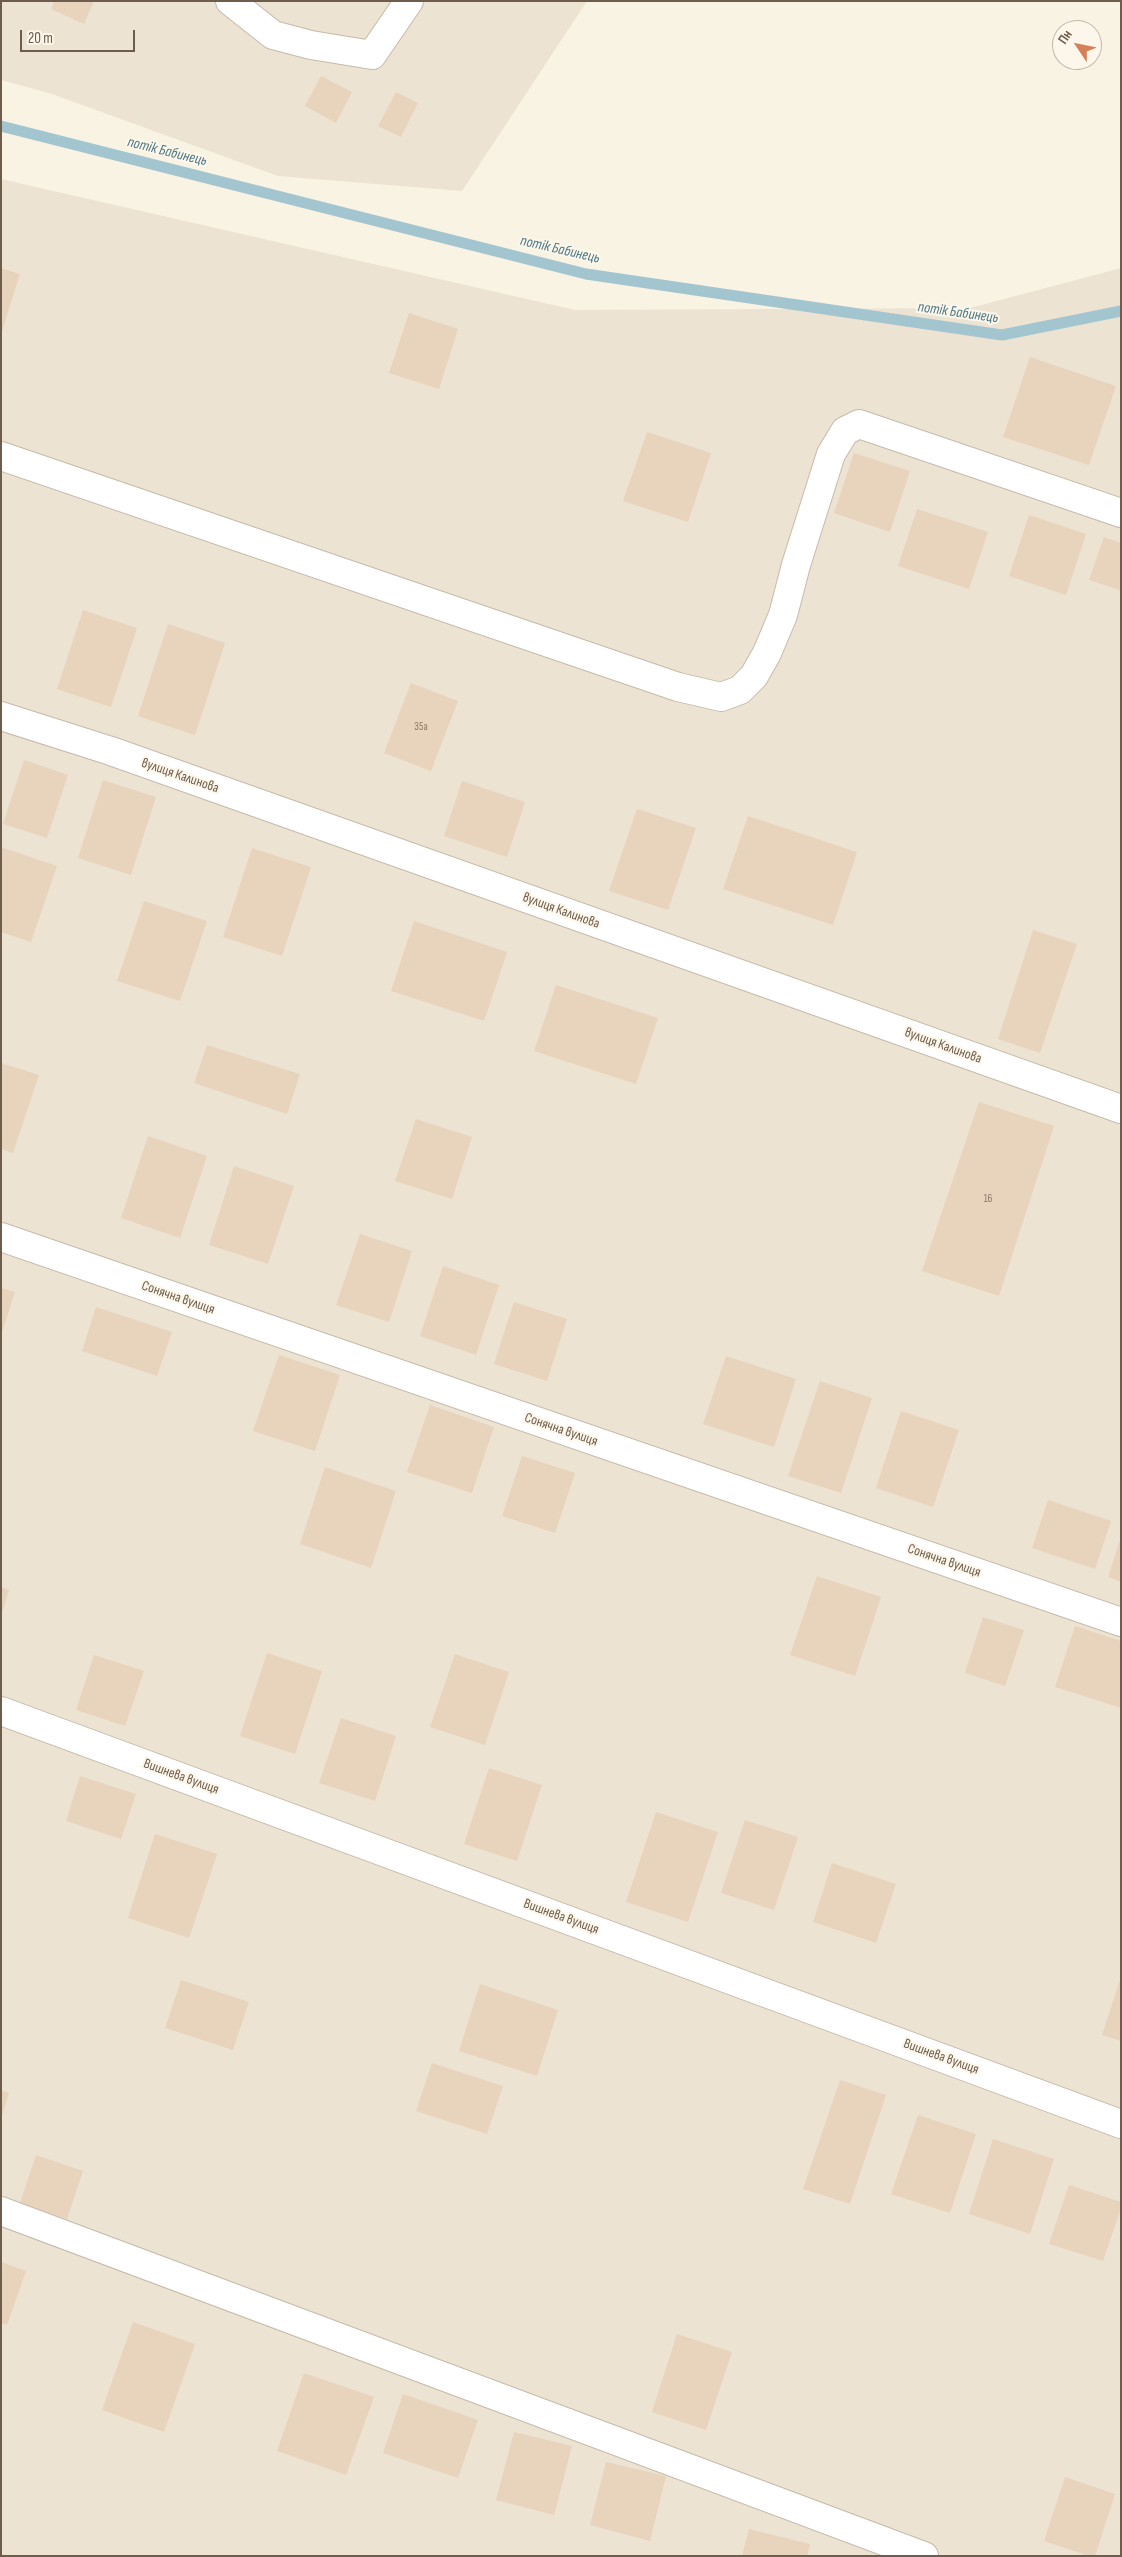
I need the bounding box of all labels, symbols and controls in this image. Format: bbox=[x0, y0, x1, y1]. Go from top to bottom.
scale bar bbox=[22, 20, 138, 52]
north arrow bbox=[1052, 20, 1102, 70]
text: Пн bbox=[1054, 27, 1076, 47]
text: 20 m bbox=[28, 29, 53, 48]
water label: потік Бабинець bbox=[125, 133, 209, 171]
water label: потік Бабинець bbox=[518, 232, 602, 268]
water label: потік Бабинець bbox=[916, 298, 1000, 328]
house number: 35а bbox=[414, 720, 428, 734]
street label: вулиця Калинова bbox=[139, 755, 221, 797]
street label: вулиця Калинова bbox=[520, 889, 602, 933]
street label: вулиця Калинова bbox=[902, 1024, 984, 1068]
house number: 16 bbox=[984, 1192, 992, 1206]
street label: Сонячна вулиця bbox=[139, 1278, 217, 1318]
street label: Сонячна вулиця bbox=[522, 1410, 600, 1450]
street label: Сонячна вулиця bbox=[905, 1541, 983, 1581]
street label: Вишнева вулиця bbox=[141, 1756, 221, 1798]
street label: Вишнева вулиця bbox=[521, 1896, 601, 1938]
street label: Вишнева вулиця bbox=[901, 2036, 981, 2078]

